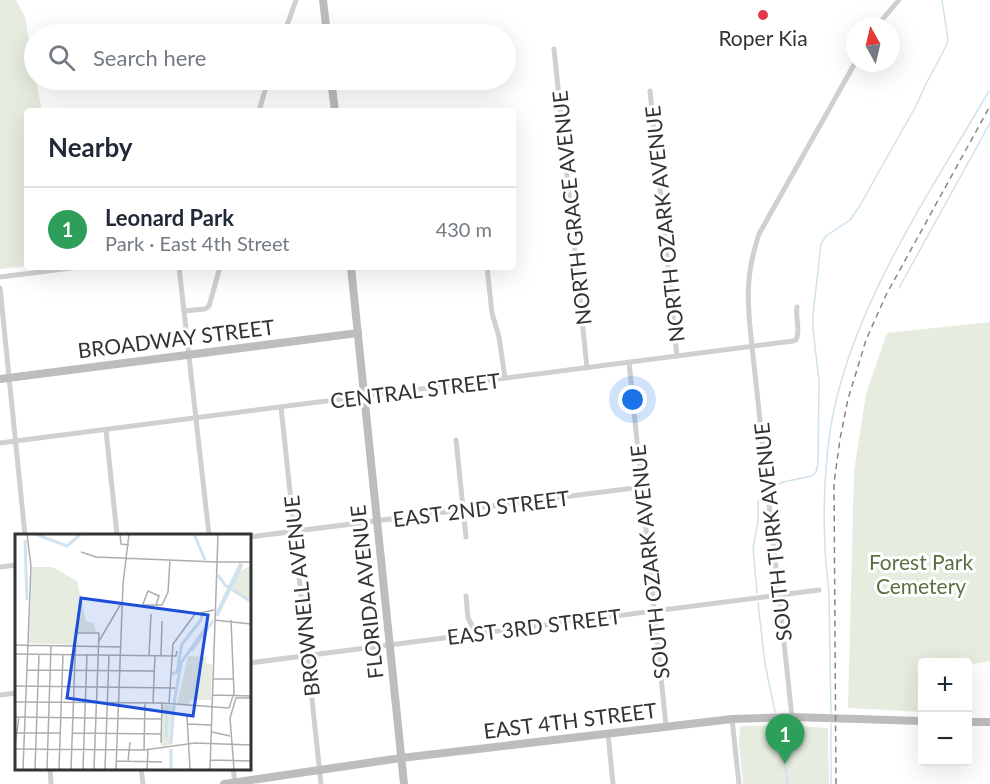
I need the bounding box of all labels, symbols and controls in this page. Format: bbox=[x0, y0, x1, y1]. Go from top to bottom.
marker: Roper Kia bbox=[756, 8, 770, 22]
north arrow bbox=[846, 18, 900, 72]
search box bbox=[24, 24, 516, 90]
place label: Roper Kia bbox=[718, 25, 808, 50]
icon: search bbox=[45, 41, 78, 74]
text: Search here bbox=[93, 44, 206, 71]
street label: NORTH GRACE AVENUE bbox=[546, 90, 596, 326]
street label: NORTH OZARK AVENUE bbox=[639, 105, 689, 343]
text: Nearby bbox=[48, 131, 133, 163]
text: Leonard Park bbox=[105, 204, 234, 231]
text: 1 bbox=[62, 217, 73, 241]
text: 430 m bbox=[436, 217, 492, 241]
text: Park · East 4th Street bbox=[105, 231, 290, 255]
street label: BROADWAY STREET bbox=[76, 313, 276, 362]
street label: CENTRAL STREET bbox=[329, 367, 502, 413]
your location bbox=[618, 385, 647, 414]
street label: SOUTH TURK AVENUE bbox=[748, 422, 796, 642]
street label: SOUTH OZARK AVENUE bbox=[624, 444, 674, 680]
street label: EAST 2ND STREET bbox=[391, 485, 571, 531]
street label: BROWNELL AVENUE bbox=[278, 494, 324, 698]
street label: FLORIDA AVENUE bbox=[344, 504, 388, 680]
inset map bbox=[15, 534, 250, 769]
park label: Forest Park Cemetery bbox=[869, 549, 973, 598]
street label: EAST 3RD STREET bbox=[446, 603, 623, 649]
map controls bbox=[918, 658, 972, 766]
button: + bbox=[918, 658, 972, 712]
street label: EAST 4TH STREET bbox=[482, 697, 659, 743]
button: − bbox=[918, 712, 972, 766]
pin: 1 bbox=[766, 714, 804, 764]

